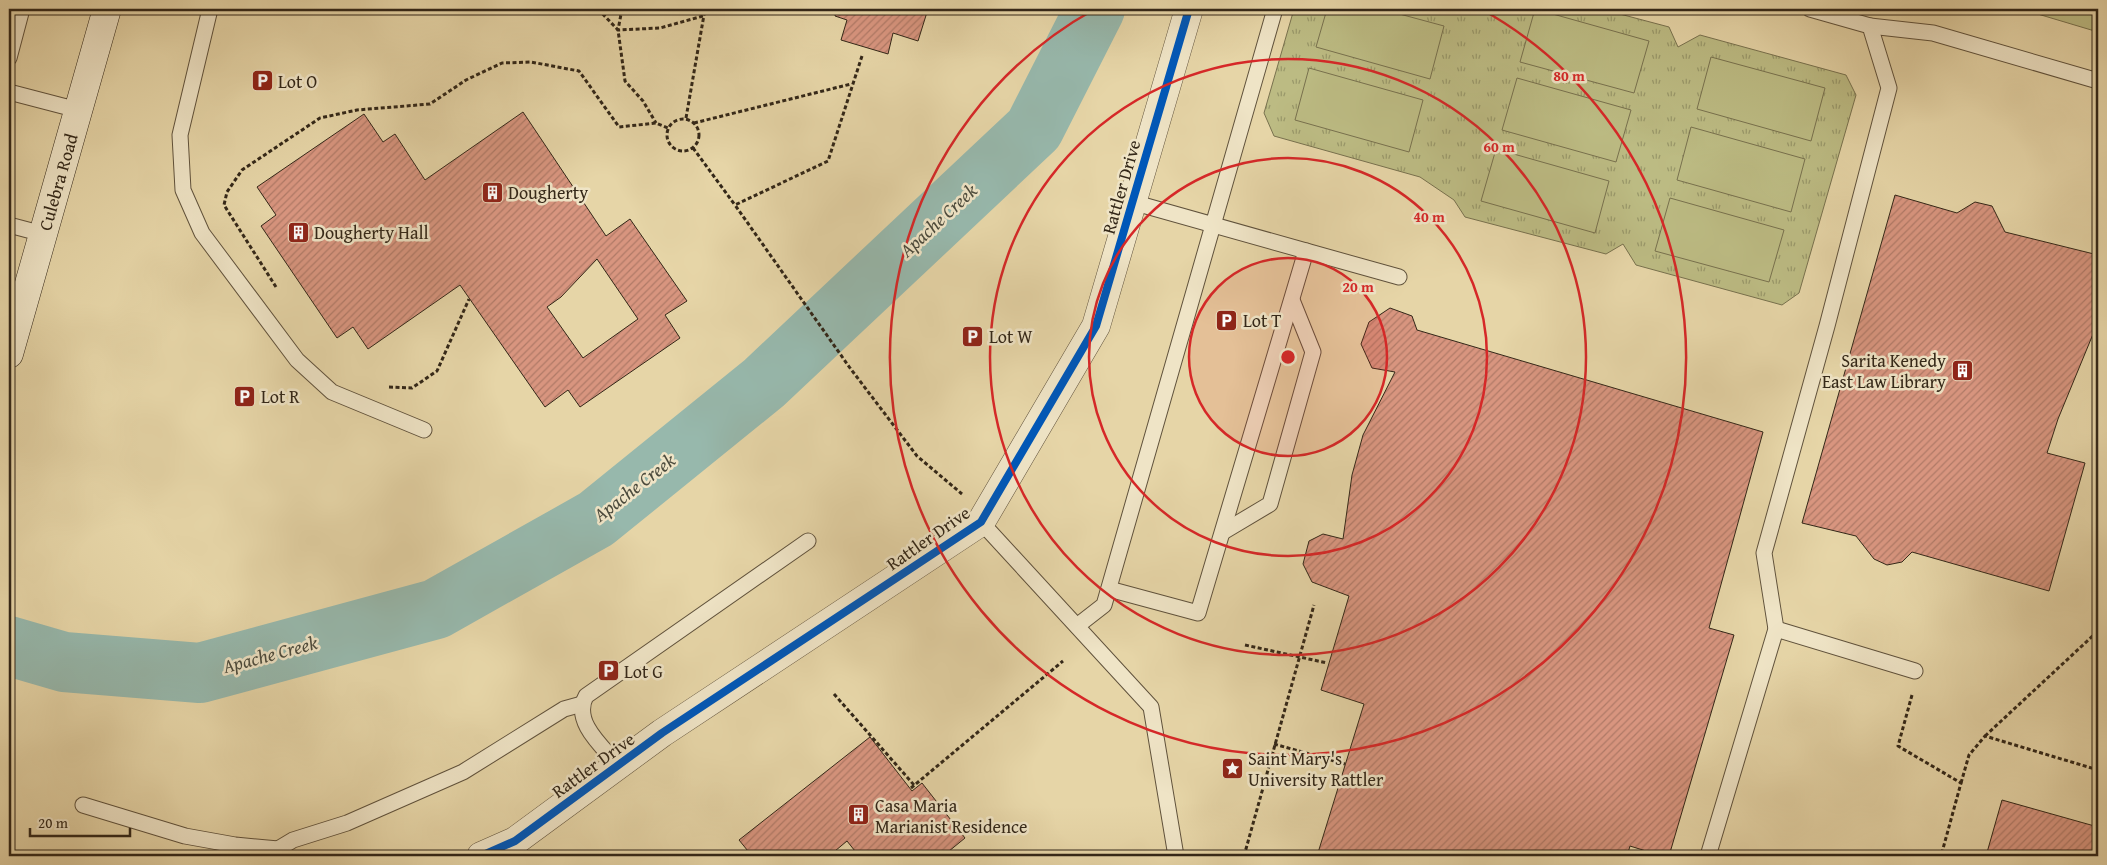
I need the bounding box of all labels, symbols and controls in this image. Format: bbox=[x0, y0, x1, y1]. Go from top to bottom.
text: 80 m bbox=[1553, 65, 1585, 86]
place label: Lot O bbox=[278, 68, 317, 95]
parking icon: Lot O bbox=[250, 69, 274, 93]
street label: Culebra Road bbox=[31, 130, 85, 234]
text: 60 m bbox=[1483, 136, 1515, 157]
street label: Rattler Drive bbox=[1095, 137, 1147, 237]
water label: Apache Creek bbox=[892, 176, 983, 264]
place label: Dougherty bbox=[508, 179, 588, 206]
building icon: Dougherty bbox=[480, 180, 504, 204]
text: 40 m bbox=[1413, 206, 1445, 227]
place label: Dougherty Hall bbox=[314, 219, 429, 246]
building icon: Dougherty Hall bbox=[286, 220, 310, 244]
text: 20 m bbox=[1342, 276, 1374, 297]
place label: Lot T bbox=[1243, 307, 1281, 334]
parking icon: Lot T bbox=[1215, 308, 1239, 332]
place label: Lot W bbox=[989, 323, 1033, 350]
parking icon: Lot W bbox=[961, 324, 985, 348]
place label: Sarita Kenedy East Law Library bbox=[1822, 347, 1946, 395]
centre of rings bbox=[1279, 348, 1297, 366]
building icon: Sarita Kenedy East Law Library bbox=[1950, 358, 1974, 382]
place label: Lot R bbox=[261, 383, 300, 410]
parking icon: Lot R bbox=[233, 384, 257, 408]
water label: Apache Creek bbox=[586, 446, 681, 529]
street label: Rattler Drive bbox=[881, 499, 975, 577]
water label: Apache Creek bbox=[219, 628, 321, 680]
place label: Lot G bbox=[624, 658, 663, 685]
parking icon: Lot G bbox=[596, 659, 620, 683]
street label: Rattler Drive bbox=[546, 726, 640, 804]
place label: Saint Mary's University Rattler bbox=[1248, 745, 1384, 793]
place icon: Saint Mary's University Rattler bbox=[1220, 756, 1244, 780]
place label: Casa Maria Marianist Residence bbox=[875, 792, 1027, 840]
building icon: Casa Maria Marianist Residence bbox=[847, 803, 871, 827]
scale bar bbox=[30, 805, 130, 837]
text: 20 m bbox=[38, 812, 69, 833]

